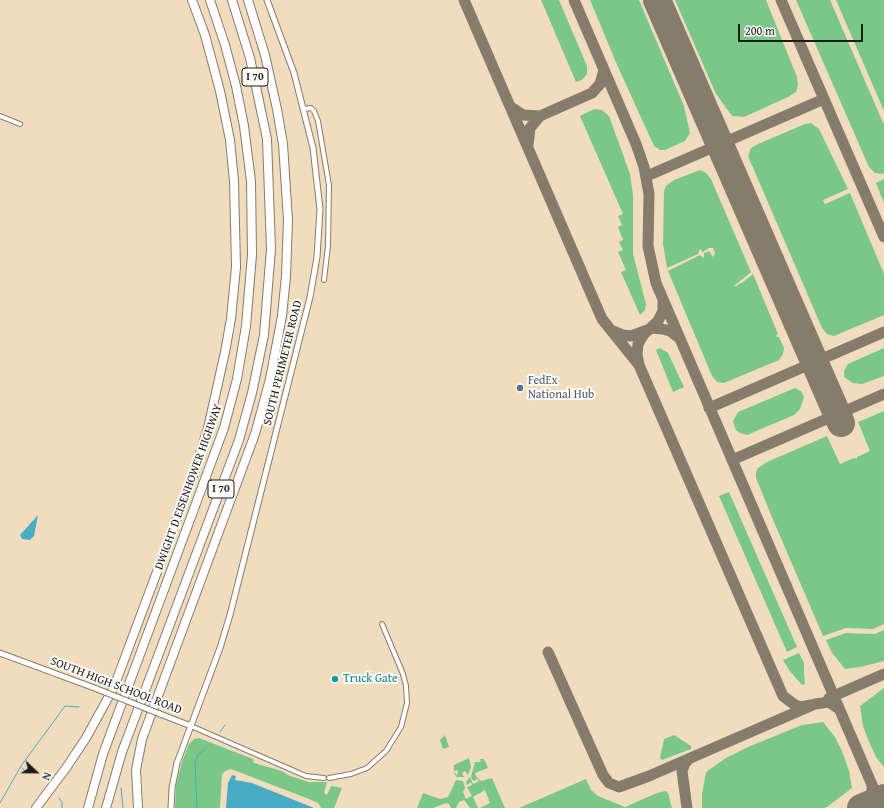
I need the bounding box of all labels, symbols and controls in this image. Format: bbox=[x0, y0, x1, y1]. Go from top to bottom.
scale bar bbox=[740, 16, 865, 42]
text: 200 m bbox=[745, 22, 775, 39]
road number: I 70 bbox=[242, 68, 268, 86]
street label: SOUTH PERIMETER ROAD bbox=[261, 299, 305, 427]
place label: FedEx National Hub bbox=[528, 374, 594, 402]
marker: FedEx National Hub bbox=[515, 383, 525, 393]
street label: DWIGHT D EISENHOWER HIGHWAY bbox=[152, 402, 226, 572]
road number: I 70 bbox=[208, 480, 234, 498]
street label: SOUTH HIGH SCHOOL ROAD bbox=[48, 654, 184, 718]
place label: Truck Gate bbox=[343, 672, 398, 686]
marker: Truck Gate bbox=[330, 674, 340, 684]
north arrow bbox=[16, 752, 56, 792]
text: N bbox=[38, 770, 56, 783]

